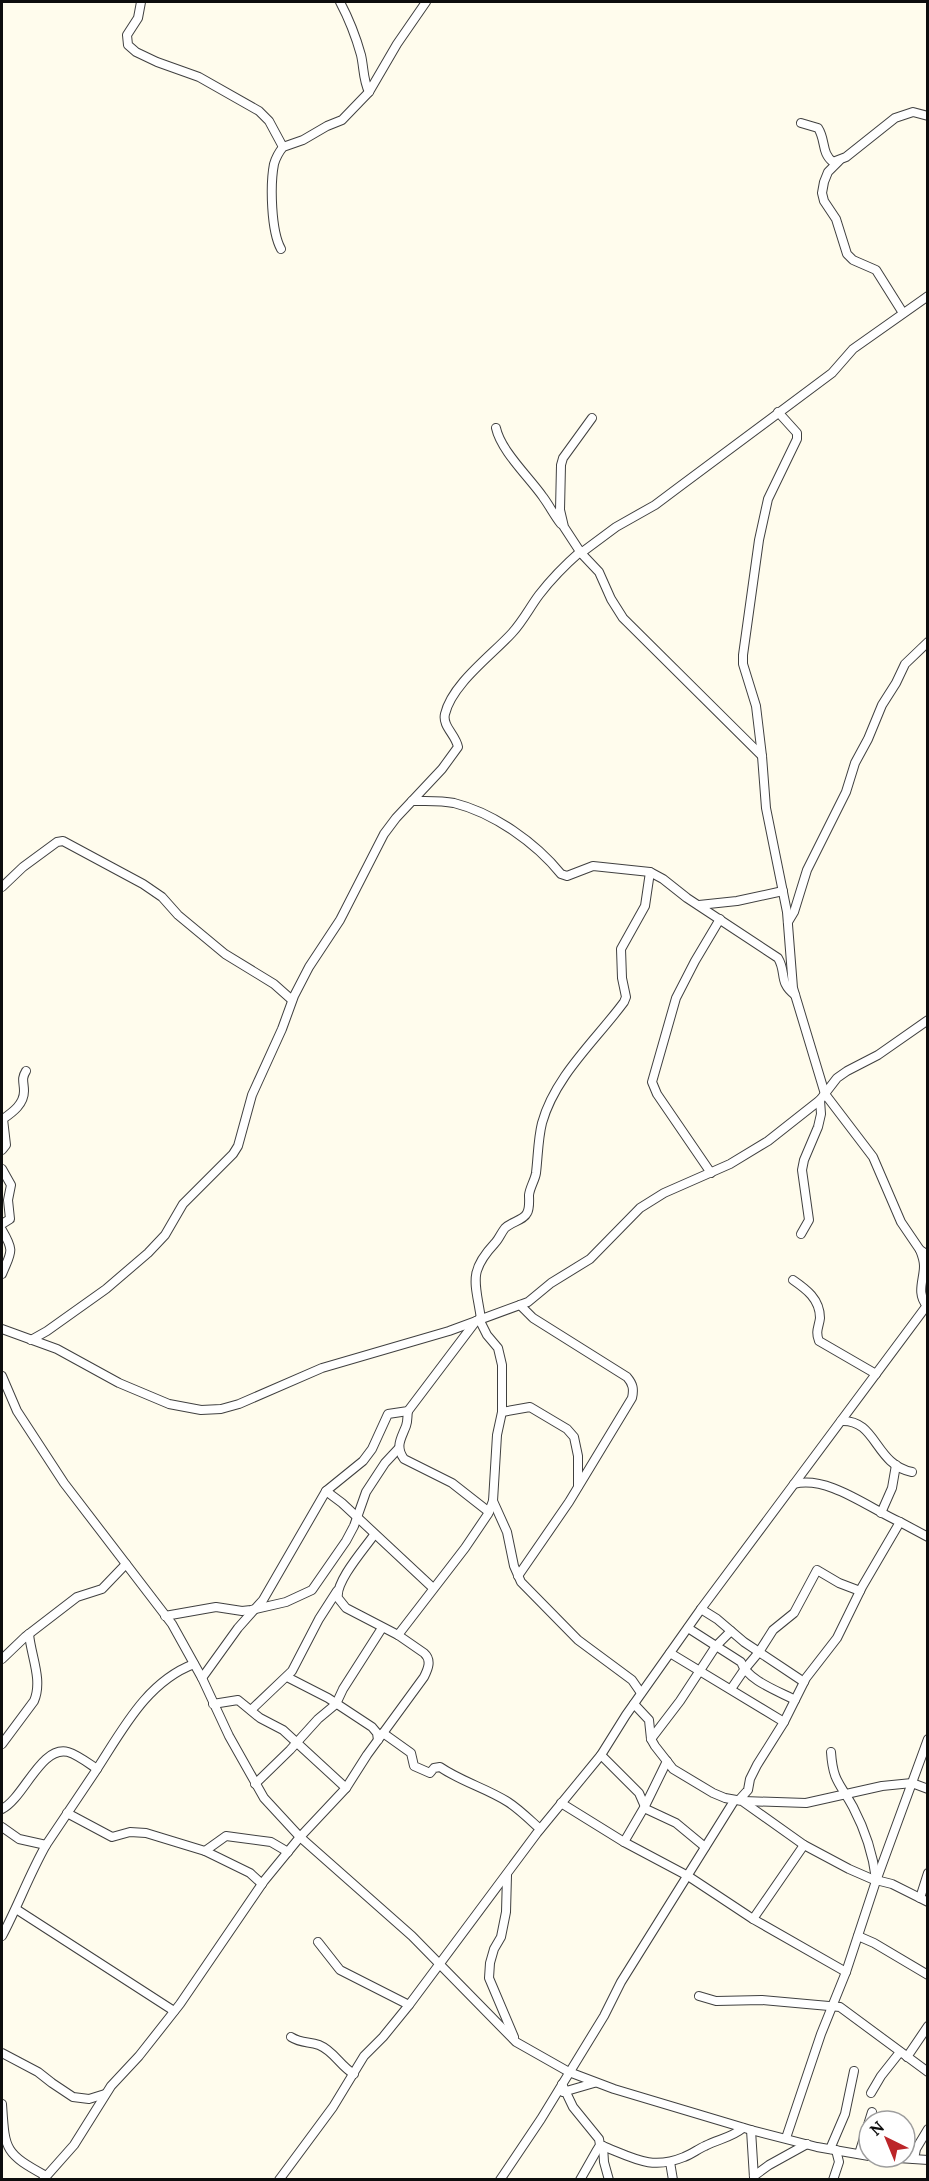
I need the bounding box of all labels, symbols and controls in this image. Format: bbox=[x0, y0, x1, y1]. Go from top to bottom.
north arrow bbox=[857, 2109, 917, 2169]
text: N bbox=[865, 2116, 888, 2140]

